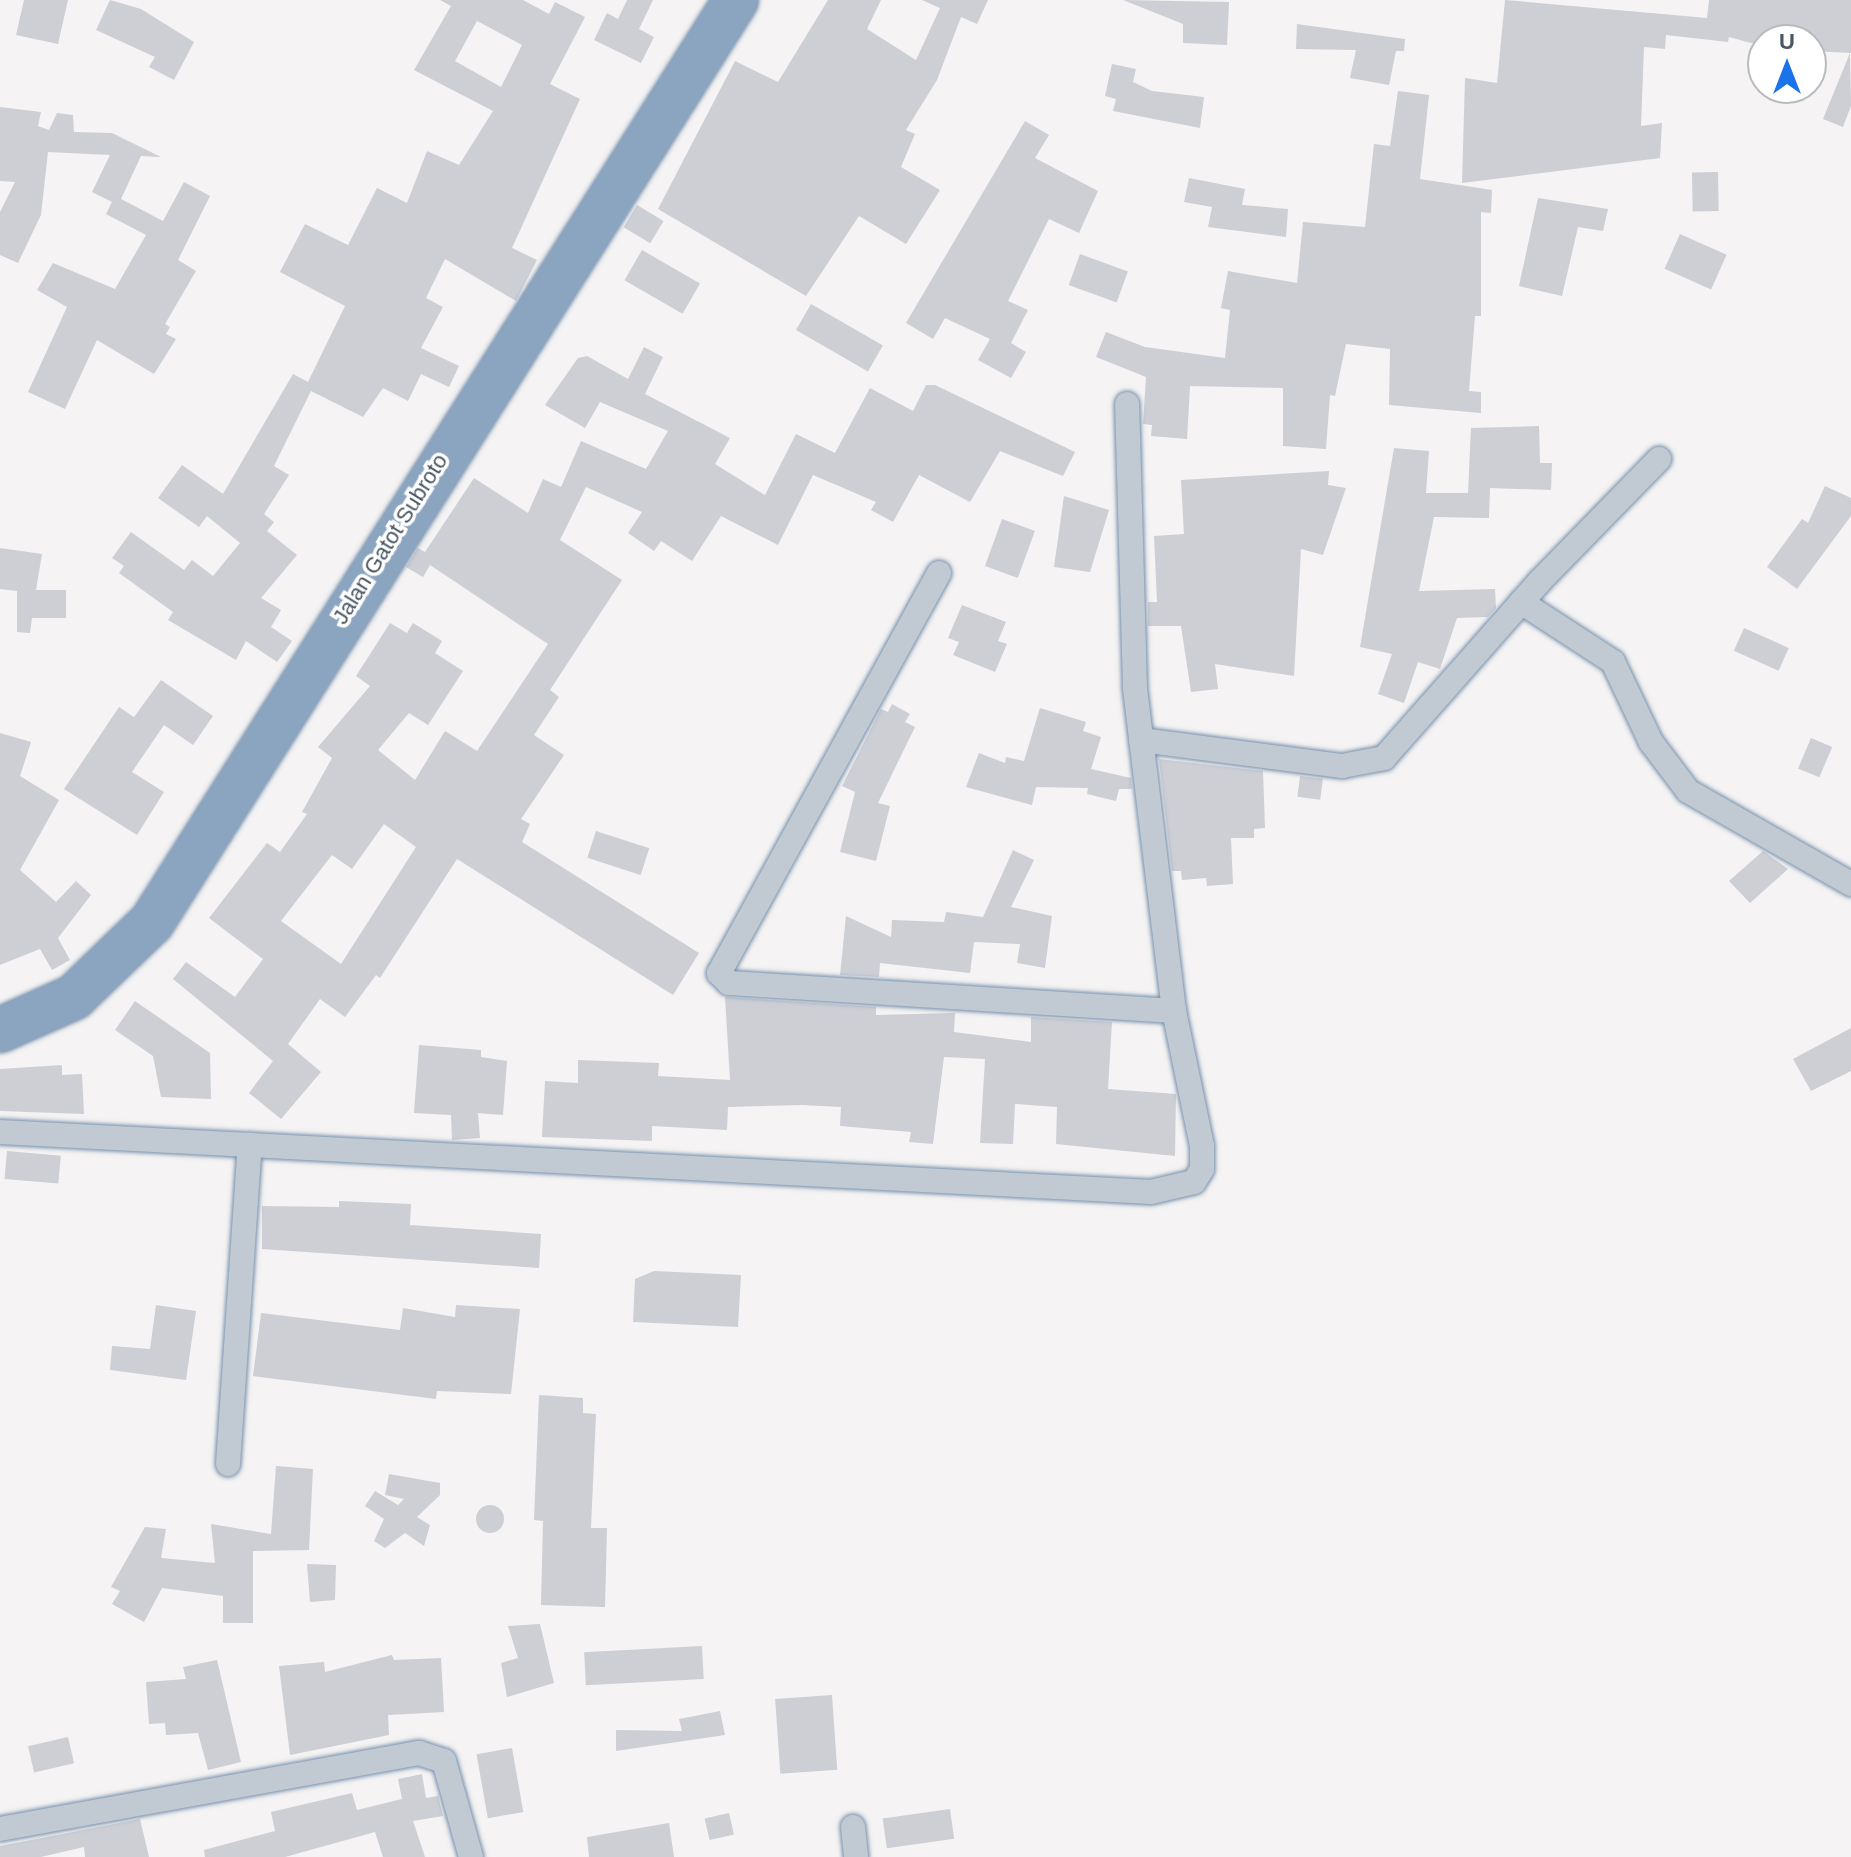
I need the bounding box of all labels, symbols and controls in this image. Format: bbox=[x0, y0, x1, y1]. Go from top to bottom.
north arrow bbox=[1747, 24, 1827, 104]
text: U bbox=[1779, 29, 1795, 54]
street label: Jalan Gatot Subroto bbox=[327, 449, 453, 629]

